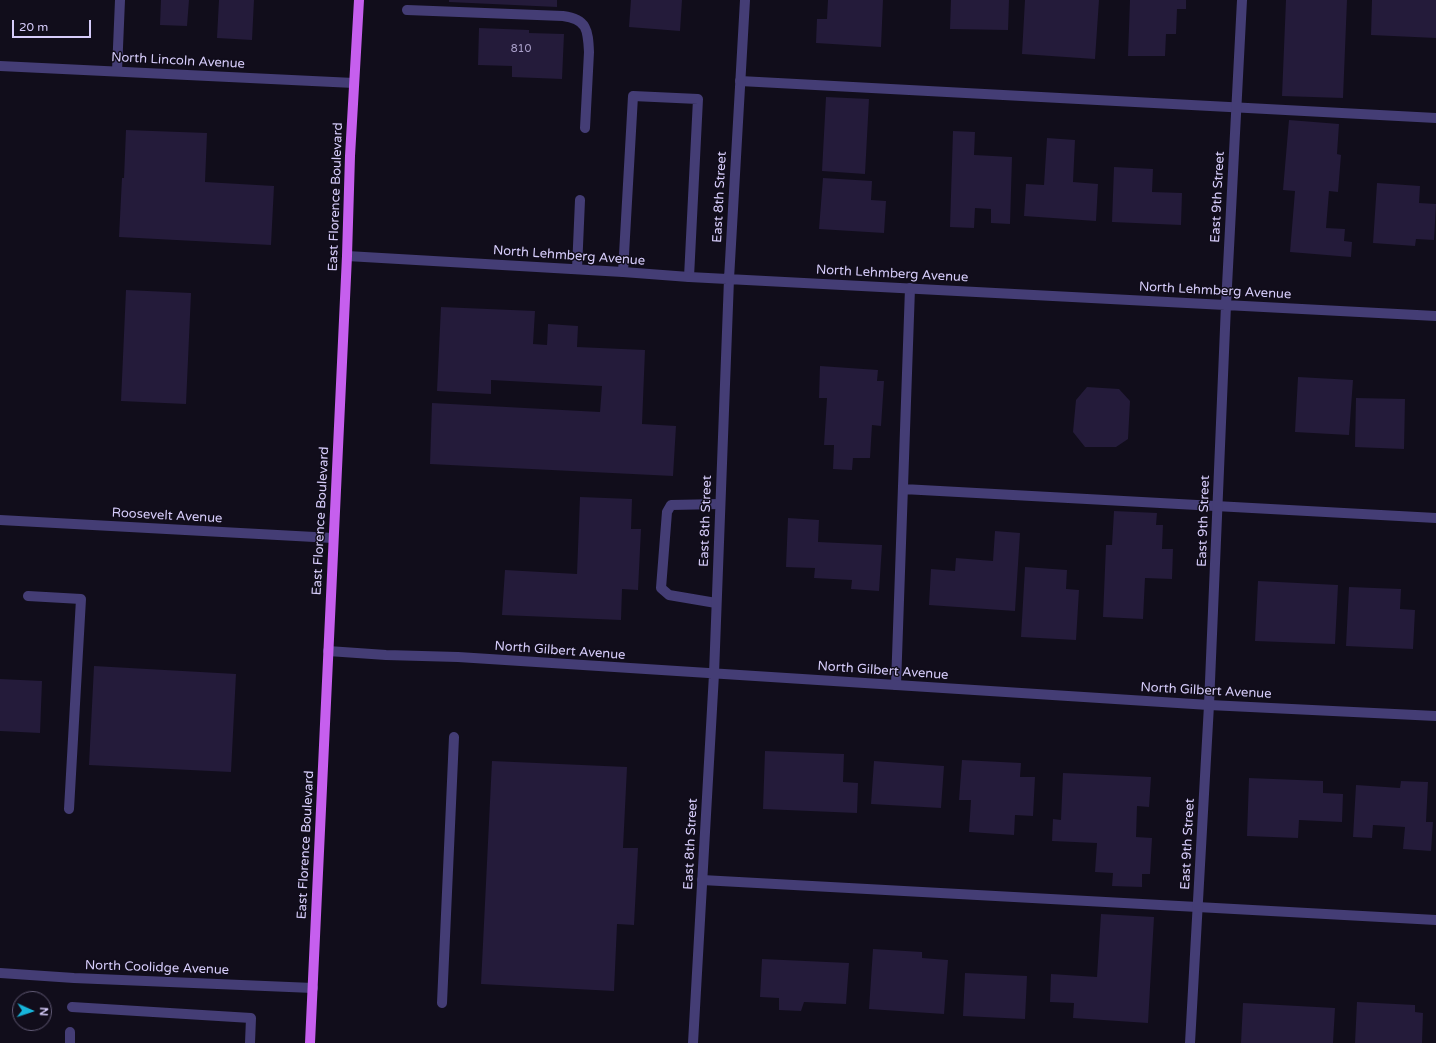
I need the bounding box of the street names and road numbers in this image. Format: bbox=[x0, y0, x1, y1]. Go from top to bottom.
street label: North Lincoln Avenue bbox=[111, 50, 245, 72]
street label: East Florence Boulevard bbox=[326, 122, 346, 272]
street label: East 8th Street bbox=[710, 151, 730, 243]
street label: East 9th Street bbox=[1208, 151, 1228, 243]
street label: North Lehmberg Avenue bbox=[492, 243, 646, 269]
street label: North Lehmberg Avenue bbox=[815, 262, 969, 286]
street label: North Lehmberg Avenue bbox=[1138, 279, 1292, 303]
street label: East Florence Boulevard bbox=[309, 446, 333, 596]
street label: East 8th Street bbox=[697, 475, 715, 567]
street label: East 9th Street bbox=[1195, 475, 1213, 567]
street label: Roosevelt Avenue bbox=[111, 505, 223, 527]
street label: North Gilbert Avenue bbox=[494, 639, 626, 663]
street label: North Gilbert Avenue bbox=[817, 659, 949, 683]
street label: North Gilbert Avenue bbox=[1140, 680, 1272, 702]
street label: East Florence Boulevard bbox=[294, 770, 318, 920]
street label: East 8th Street bbox=[681, 798, 701, 890]
street label: East 9th Street bbox=[1178, 798, 1198, 890]
street label: North Coolidge Avenue bbox=[85, 958, 229, 978]

